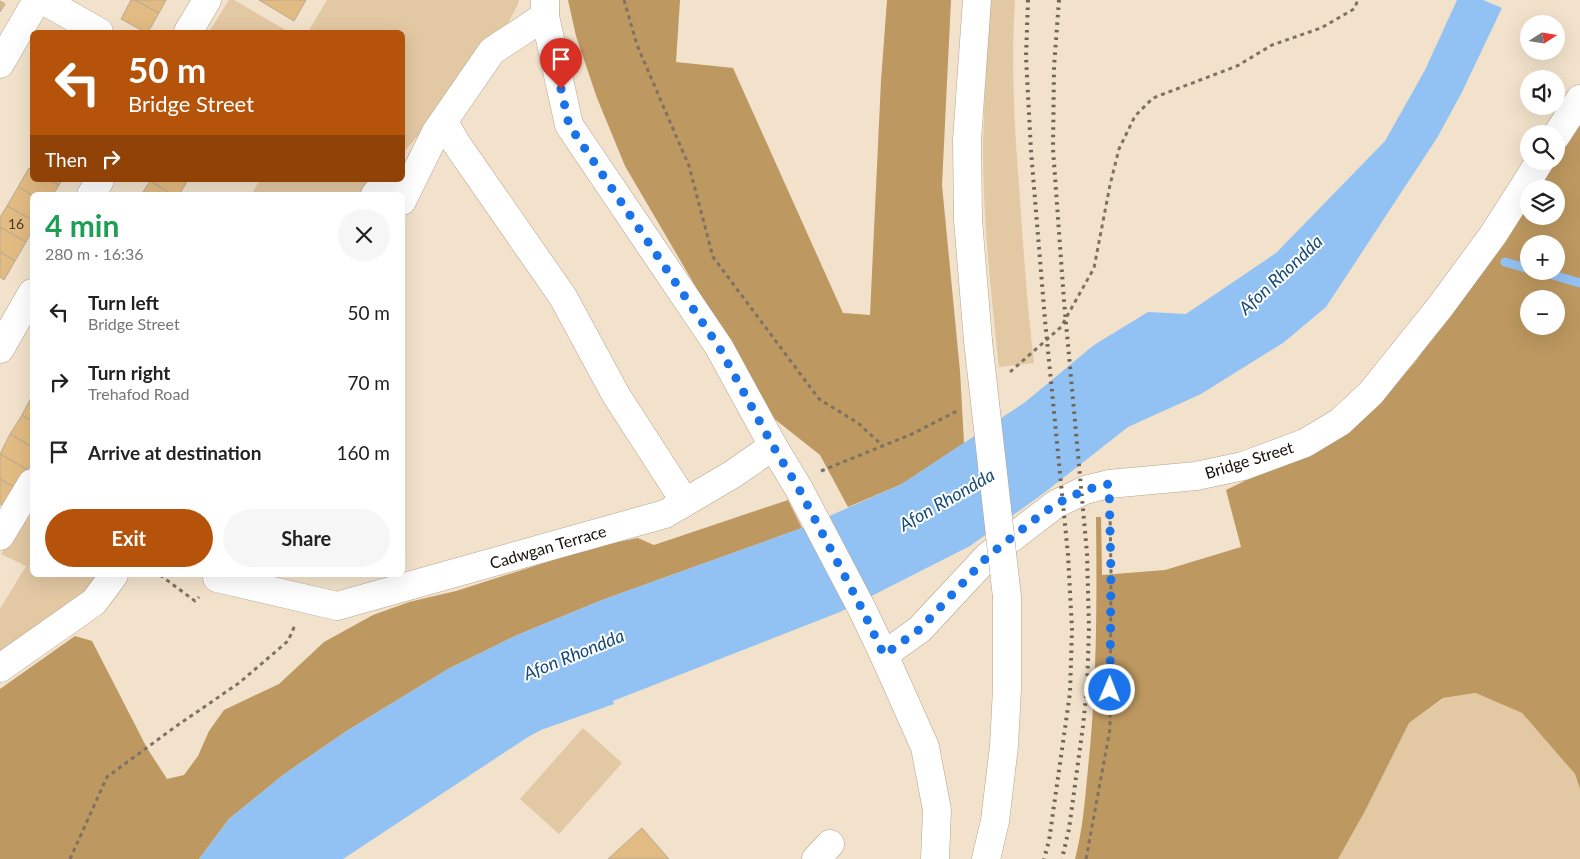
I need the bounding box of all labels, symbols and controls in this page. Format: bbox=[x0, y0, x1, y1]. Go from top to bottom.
north arrow bbox=[1520, 15, 1565, 60]
map controls bbox=[1520, 15, 1565, 335]
pin bbox=[540, 38, 582, 89]
icon: arrive bbox=[547, 45, 575, 73]
text: 50 m bbox=[128, 48, 206, 90]
icon: left bbox=[45, 50, 110, 115]
button: sound bbox=[1520, 70, 1565, 115]
text: Bridge Street bbox=[128, 90, 254, 117]
button: search bbox=[1520, 125, 1565, 170]
icon: right bbox=[97, 145, 125, 173]
text: Then bbox=[45, 148, 87, 171]
button: layers bbox=[1520, 180, 1565, 225]
text: 4 min bbox=[45, 207, 119, 243]
button: close bbox=[338, 209, 390, 261]
house number: 16 bbox=[8, 215, 24, 232]
water label: Afon Rhondda bbox=[1233, 230, 1327, 319]
button: + bbox=[1520, 235, 1565, 280]
text: 280 m · 16:36 bbox=[45, 244, 144, 263]
button: − bbox=[1520, 290, 1565, 335]
text: Turn left bbox=[88, 291, 159, 314]
icon: left bbox=[45, 298, 73, 326]
text: 50 m bbox=[347, 301, 390, 324]
text: Bridge Street bbox=[88, 314, 180, 333]
text: Turn right bbox=[88, 361, 170, 384]
icon: right bbox=[45, 368, 73, 396]
text: 70 m bbox=[347, 371, 390, 394]
text: Trehafod Road bbox=[88, 384, 189, 403]
street label: Bridge Street bbox=[1202, 437, 1296, 482]
icon: arrive bbox=[45, 438, 73, 466]
text: Arrive at destination bbox=[88, 441, 261, 464]
text: 160 m bbox=[336, 441, 390, 464]
water label: Afon Rhondda bbox=[894, 463, 998, 536]
button: Exit bbox=[45, 509, 213, 567]
button: Share bbox=[223, 509, 390, 567]
street label: Cadwgan Terrace bbox=[487, 521, 608, 572]
water label: Afon Rhondda bbox=[519, 624, 627, 685]
position arrow bbox=[1083, 663, 1135, 715]

